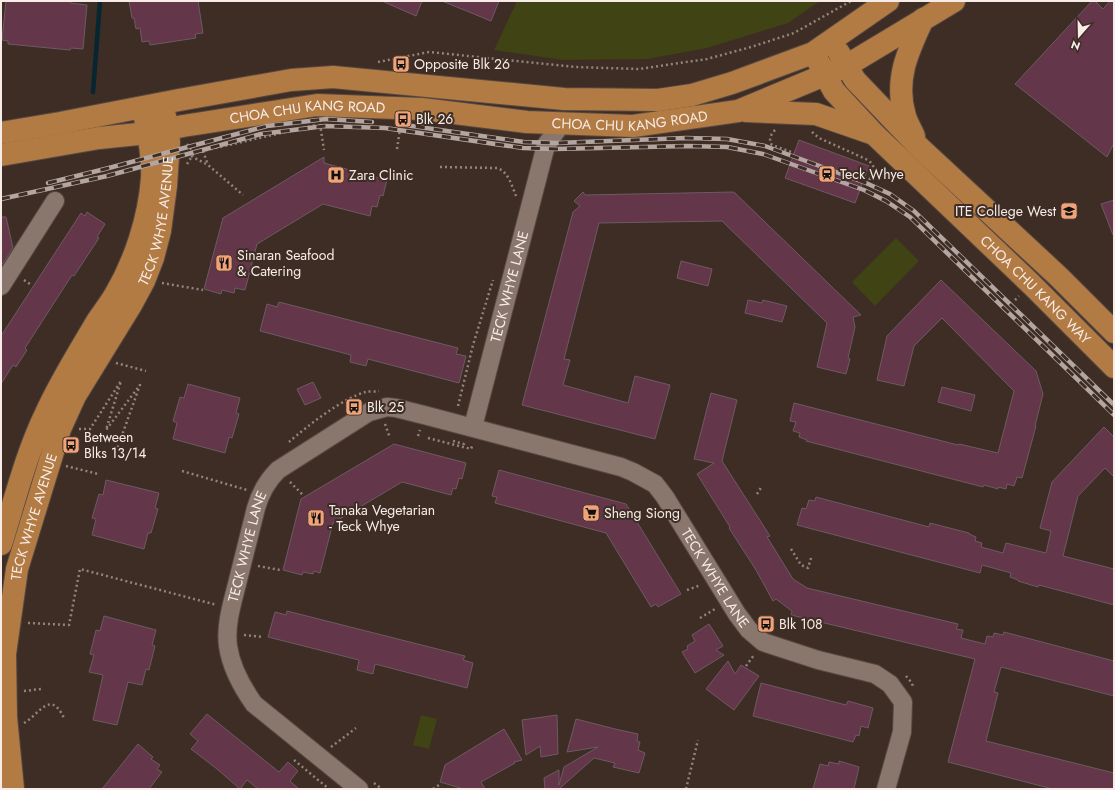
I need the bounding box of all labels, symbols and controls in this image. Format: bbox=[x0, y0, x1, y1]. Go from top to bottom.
north arrow bbox=[1059, 16, 1099, 56]
text: N bbox=[1069, 36, 1082, 54]
bus stop icon: Opposite Blk 26 bbox=[391, 54, 411, 74]
place label: Opposite Blk 26 bbox=[414, 54, 510, 74]
street label: CHOA CHU KANG ROAD bbox=[228, 95, 386, 129]
street label: CHOA CHU KANG ROAD bbox=[551, 105, 709, 136]
bus stop icon: Blk 26 bbox=[393, 109, 413, 129]
place label: Blk 26 bbox=[416, 109, 453, 129]
street label: TECK WHYE AVENUE bbox=[133, 156, 178, 289]
station icon: Teck Whye bbox=[817, 164, 837, 184]
place label: Teck Whye bbox=[840, 164, 904, 184]
hospital icon: Zara Clinic bbox=[326, 165, 346, 185]
place label: Zara Clinic bbox=[349, 165, 413, 185]
place label: ITE College West bbox=[955, 201, 1057, 221]
school or university icon: ITE College West bbox=[1059, 201, 1079, 221]
street label: TECK WHYE LANE bbox=[485, 229, 533, 344]
street label: CHOA CHU KANG WAY bbox=[976, 231, 1096, 349]
place label: Sinaran Seafood & Catering bbox=[237, 245, 334, 281]
restaurant icon: Sinaran Seafood & Catering bbox=[214, 253, 234, 273]
bus stop icon: Blk 25 bbox=[344, 397, 364, 417]
place label: Blk 25 bbox=[367, 397, 404, 417]
place label: Between Blks 13/14 bbox=[84, 427, 146, 463]
bus stop icon: Between Blks 13/14 bbox=[61, 435, 81, 455]
street label: TECK WHYE AVENUE bbox=[6, 451, 62, 581]
street label: TECK WHYE LANE bbox=[223, 488, 271, 604]
place label: Tanaka Vegetarian - Teck Whye bbox=[329, 500, 435, 536]
supermarket icon: Sheng Siong bbox=[581, 503, 601, 523]
place label: Sheng Siong bbox=[604, 503, 680, 523]
restaurant icon: Tanaka Vegetarian - Teck Whye bbox=[306, 508, 326, 528]
street label: TECK WHYE LANE bbox=[677, 524, 754, 632]
bus stop icon: Blk 108 bbox=[756, 614, 776, 634]
place label: Blk 108 bbox=[779, 614, 823, 634]

